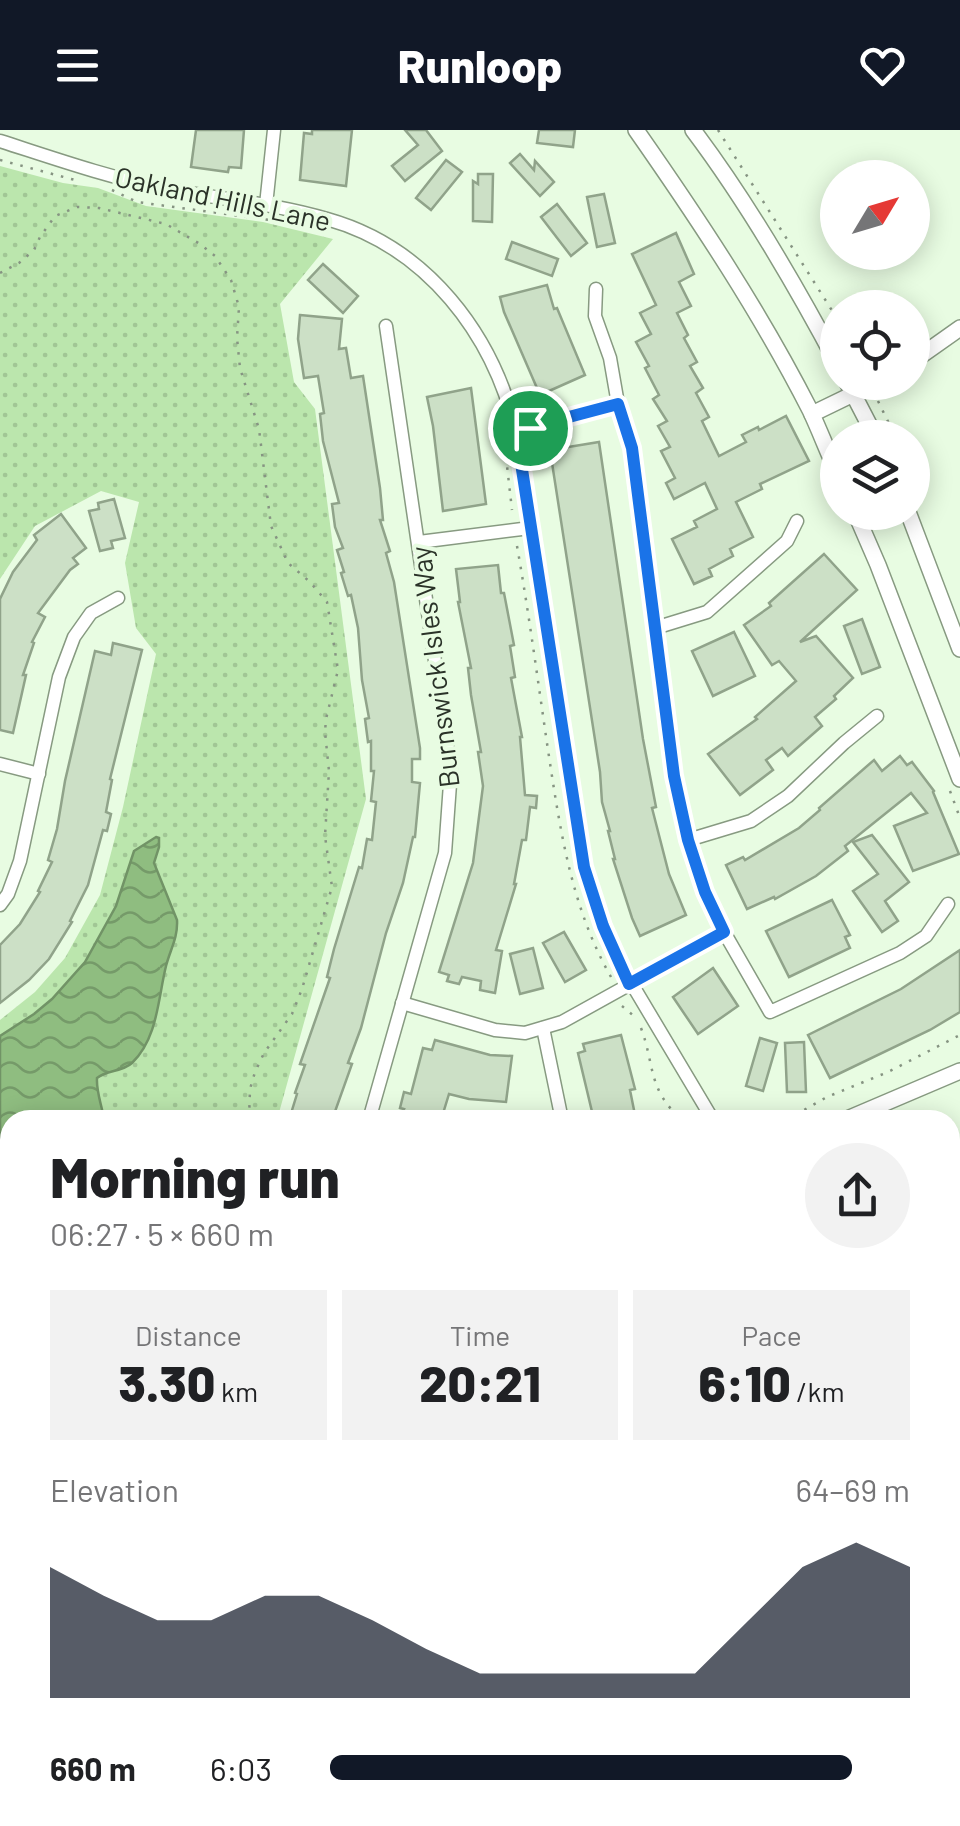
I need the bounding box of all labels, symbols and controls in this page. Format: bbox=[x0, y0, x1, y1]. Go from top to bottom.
icon: menu bbox=[50, 38, 105, 93]
text: Runloop bbox=[398, 38, 562, 92]
icon: heart bbox=[855, 38, 910, 93]
street label: Oakland Hills Lane bbox=[112, 159, 334, 237]
north arrow bbox=[820, 160, 930, 270]
map controls bbox=[820, 160, 930, 530]
button: locate bbox=[820, 290, 930, 400]
pin bbox=[488, 386, 573, 471]
icon: arrive bbox=[503, 401, 558, 456]
button: layers bbox=[820, 420, 930, 530]
street label: Burnswick Isles Way bbox=[402, 544, 466, 790]
text: Morning run bbox=[50, 1143, 340, 1209]
button: share bbox=[805, 1143, 910, 1248]
text: 06:27 · 5 × 660 m bbox=[50, 1214, 274, 1252]
text: Distance bbox=[135, 1318, 242, 1352]
text: Time bbox=[450, 1318, 510, 1352]
text: Pace bbox=[742, 1318, 802, 1352]
text: 3.30 bbox=[119, 1352, 215, 1412]
text: 20:21 bbox=[419, 1352, 541, 1412]
text: 6:10 bbox=[699, 1352, 791, 1412]
text: km bbox=[215, 1374, 258, 1408]
text: /km bbox=[791, 1374, 845, 1408]
text: Elevation bbox=[50, 1470, 179, 1508]
text: 64–69 m bbox=[795, 1470, 910, 1508]
text: 660 m bbox=[50, 1749, 136, 1787]
text: 6:03 bbox=[210, 1749, 272, 1787]

